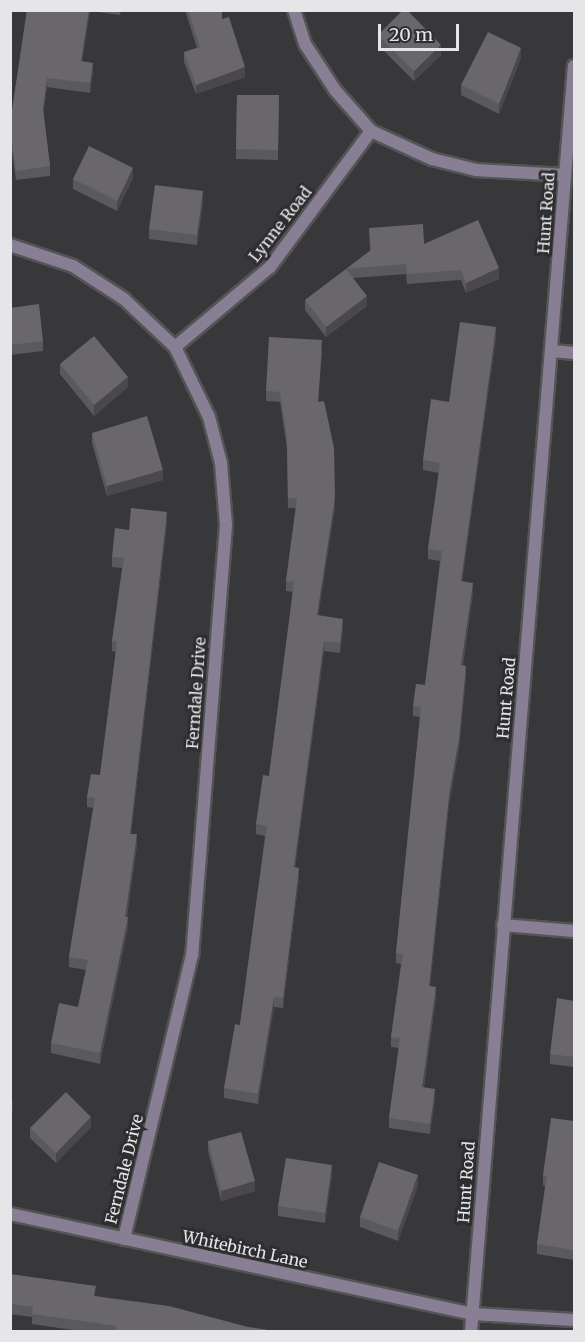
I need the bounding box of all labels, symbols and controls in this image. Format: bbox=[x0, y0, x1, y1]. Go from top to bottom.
scale bar bbox=[381, 12, 462, 50]
text: 20 m bbox=[389, 23, 433, 46]
street label: Hunt Road bbox=[534, 172, 558, 254]
street label: Lynne Road bbox=[245, 182, 315, 266]
street label: Ferndale Drive bbox=[183, 636, 209, 750]
street label: Hunt Road bbox=[493, 656, 519, 740]
street label: Ferndale Drive bbox=[101, 1112, 147, 1226]
street label: Hunt Road bbox=[454, 1141, 478, 1223]
street label: Whitebirch Lane bbox=[181, 1226, 309, 1272]

